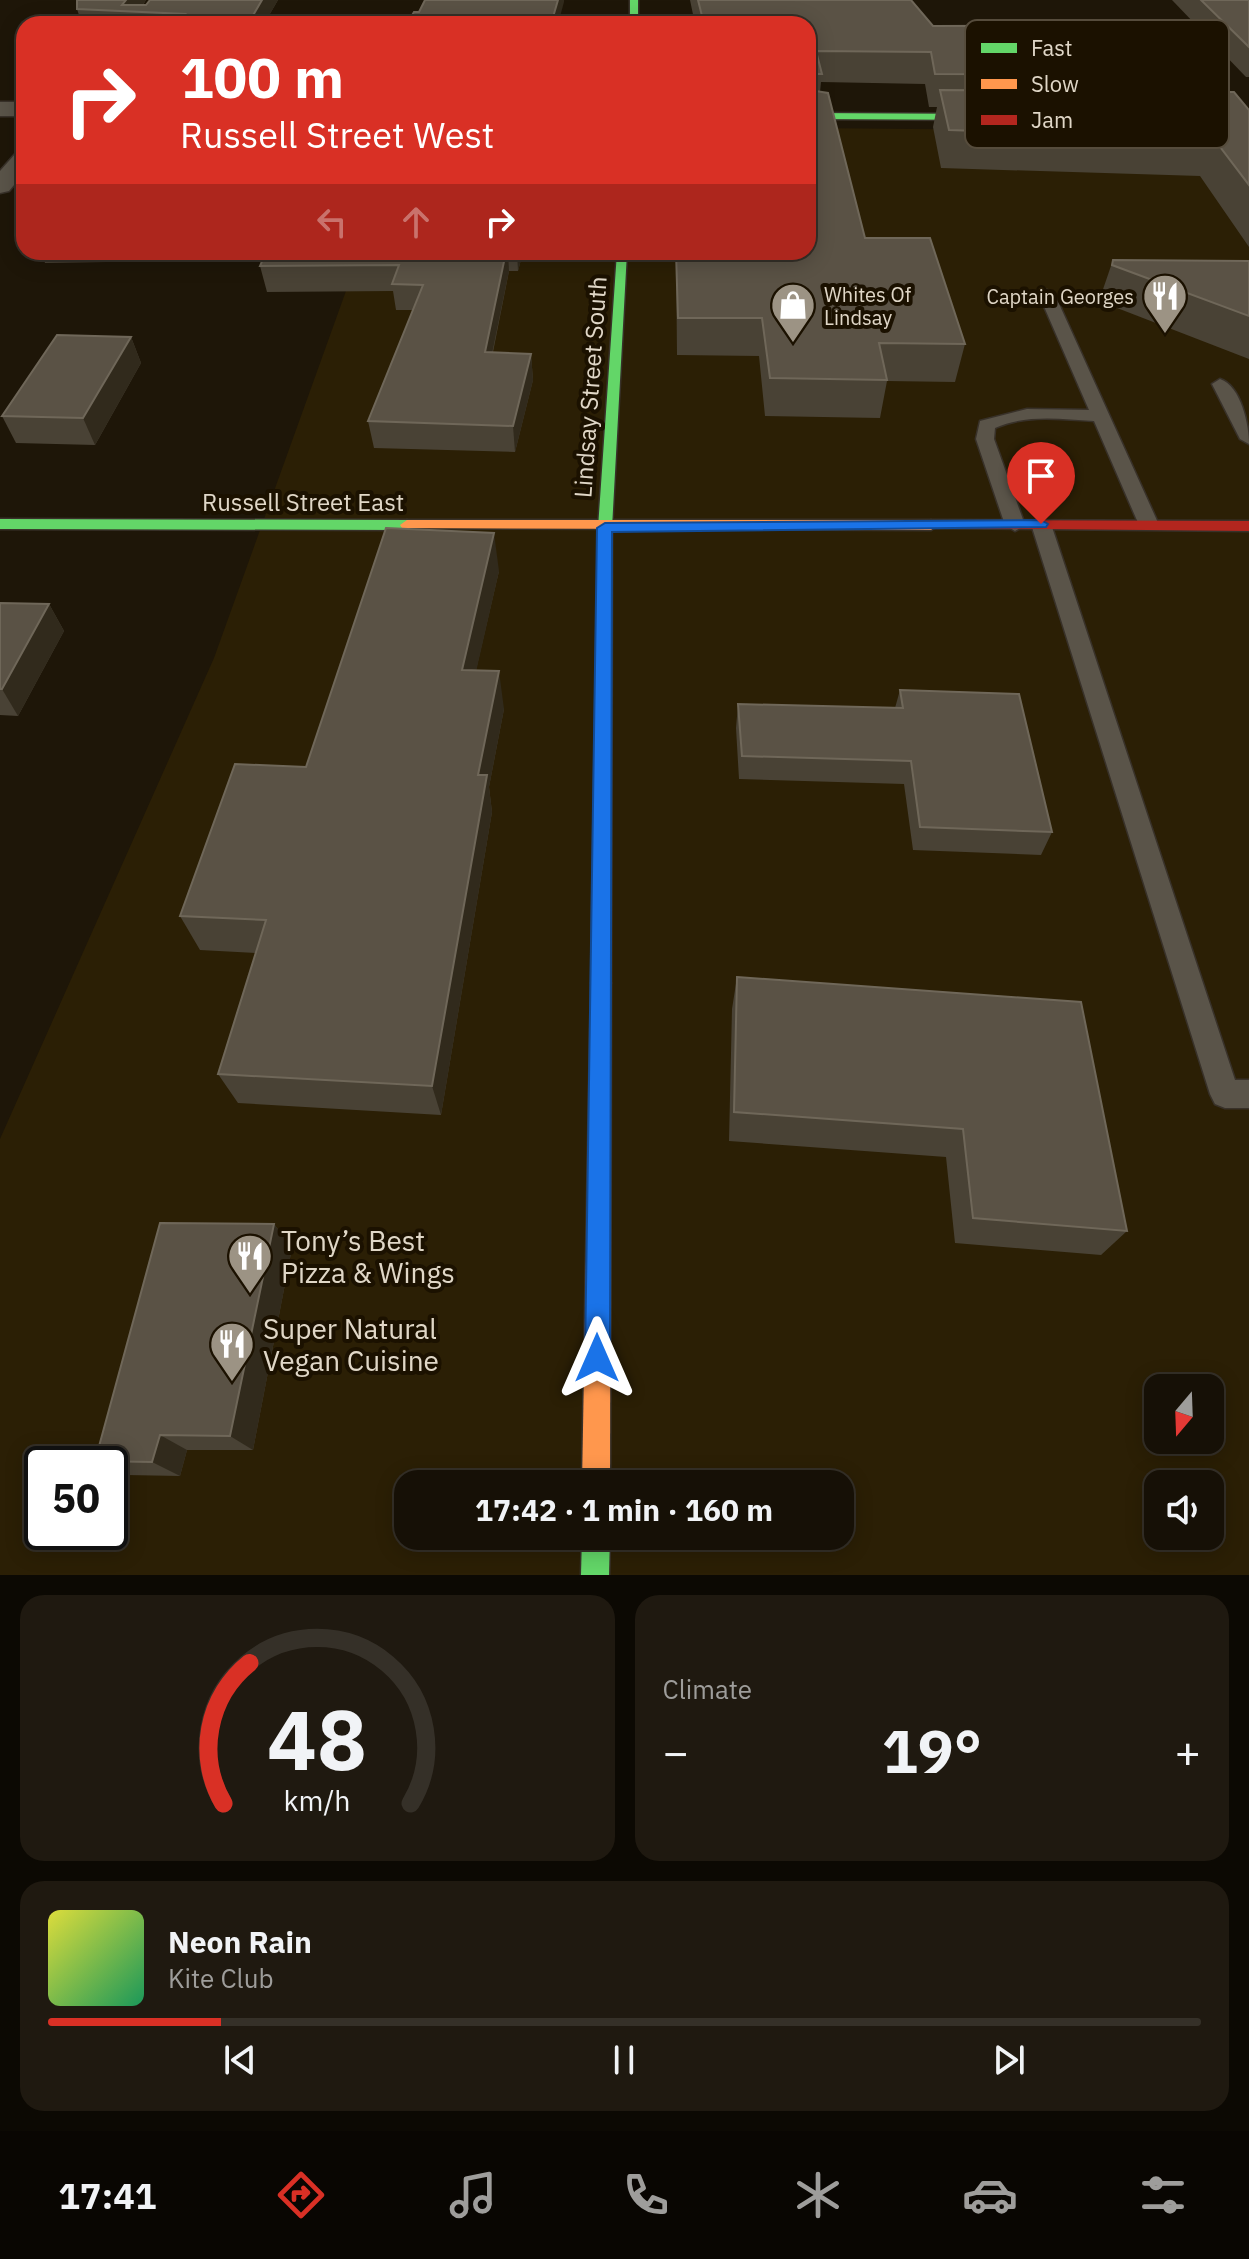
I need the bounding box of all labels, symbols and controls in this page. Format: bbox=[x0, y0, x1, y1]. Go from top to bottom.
legend bbox=[965, 20, 1229, 148]
text: Fast bbox=[1031, 33, 1072, 62]
text: 100 m bbox=[180, 41, 344, 113]
icon: right bbox=[48, 48, 152, 152]
text: Slow bbox=[1031, 69, 1079, 98]
text: Jam bbox=[1031, 105, 1073, 134]
text: Russell Street West bbox=[180, 111, 494, 158]
icon: left bbox=[310, 200, 354, 244]
icon: ahead bbox=[394, 200, 438, 244]
icon: right bbox=[478, 200, 522, 244]
restaurant icon: Captain Georges bbox=[1141, 272, 1189, 335]
street label: Lindsay Street South bbox=[566, 275, 614, 499]
shop icon: Whites Of Lindsay bbox=[769, 281, 817, 344]
place label: Whites Of Lindsay bbox=[824, 281, 912, 331]
place label: Captain Georges bbox=[987, 283, 1134, 310]
pin bbox=[1007, 442, 1075, 524]
icon: arrive bbox=[1019, 454, 1063, 498]
street label: Russell Street East bbox=[202, 486, 404, 518]
place label: Tony’s Best Pizza & Wings bbox=[281, 1222, 455, 1291]
restaurant icon: Tony’s Best Pizza & Wings bbox=[226, 1232, 274, 1295]
place label: Super Natural Vegan Cuisine bbox=[263, 1310, 439, 1379]
position arrow bbox=[555, 1316, 639, 1400]
restaurant icon: Super Natural Vegan Cuisine bbox=[208, 1320, 256, 1383]
north arrow bbox=[1144, 1374, 1224, 1454]
map controls bbox=[1144, 1374, 1224, 1550]
speed limit sign: 50 bbox=[24, 1446, 128, 1550]
button: sound bbox=[1144, 1470, 1224, 1550]
text: 17:42 · 1 min · 160 m bbox=[475, 1490, 773, 1529]
text: Climate bbox=[663, 1672, 752, 1706]
text: 48 bbox=[267, 1685, 367, 1793]
text: 19° bbox=[882, 1711, 982, 1790]
text: − bbox=[663, 1723, 689, 1780]
text: + bbox=[1175, 1723, 1201, 1780]
text: km/h bbox=[284, 1782, 351, 1819]
text: Neon Rain bbox=[168, 1922, 312, 1961]
text: Kite Club bbox=[168, 1961, 273, 1995]
icon: previous bbox=[218, 2038, 262, 2082]
icon: pause bbox=[602, 2038, 646, 2082]
icon: next bbox=[987, 2038, 1031, 2082]
icon: directions bbox=[273, 2167, 329, 2223]
icon: music bbox=[445, 2167, 501, 2223]
icon: phone bbox=[618, 2167, 674, 2223]
icon: climate bbox=[790, 2167, 846, 2223]
icon: car bbox=[962, 2167, 1018, 2223]
icon: filters bbox=[1135, 2167, 1191, 2223]
text: 17:41 bbox=[58, 2172, 156, 2219]

